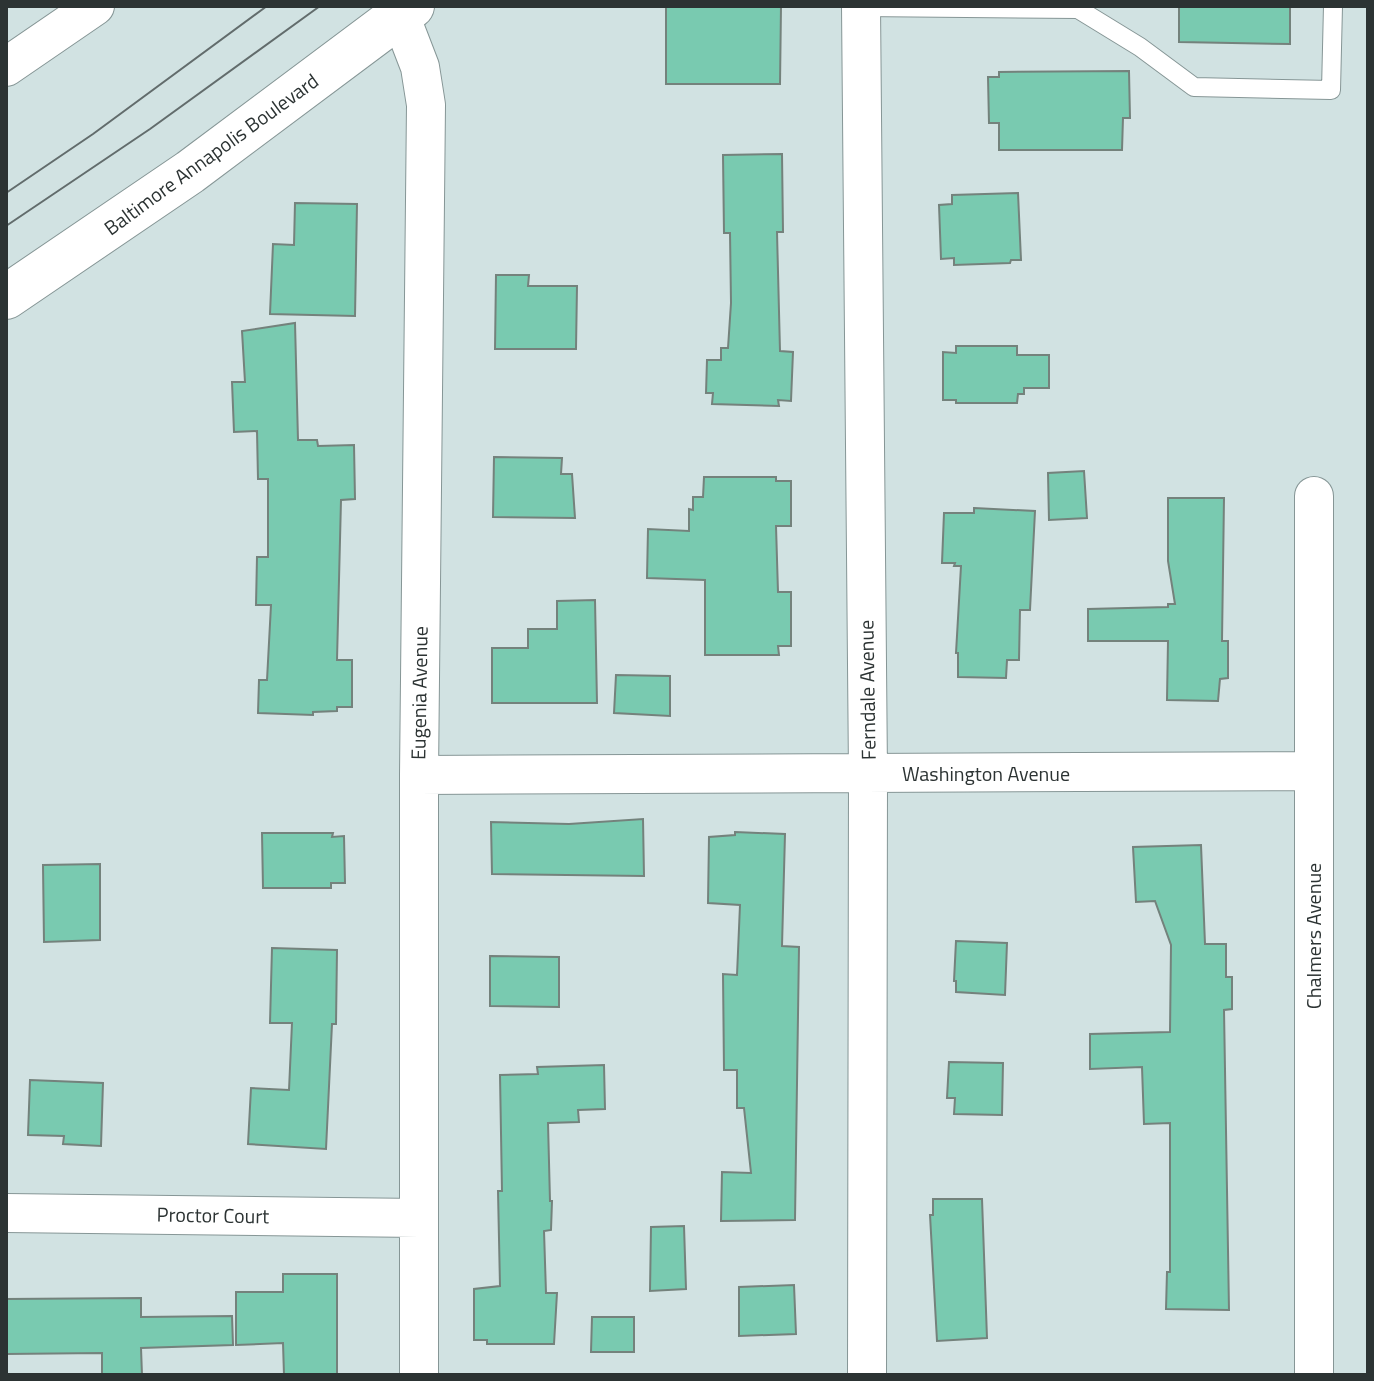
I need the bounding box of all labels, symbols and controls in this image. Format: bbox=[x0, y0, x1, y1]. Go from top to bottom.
street label: Baltimore Annapolis Boulevard bbox=[97, 65, 325, 243]
street label: Ferndale Avenue bbox=[850, 620, 884, 760]
street label: Eugenia Avenue bbox=[402, 626, 436, 760]
street label: Washington Avenue bbox=[902, 758, 1070, 789]
street label: Chalmers Avenue bbox=[1298, 863, 1329, 1009]
street label: Proctor Court bbox=[156, 1199, 270, 1231]

